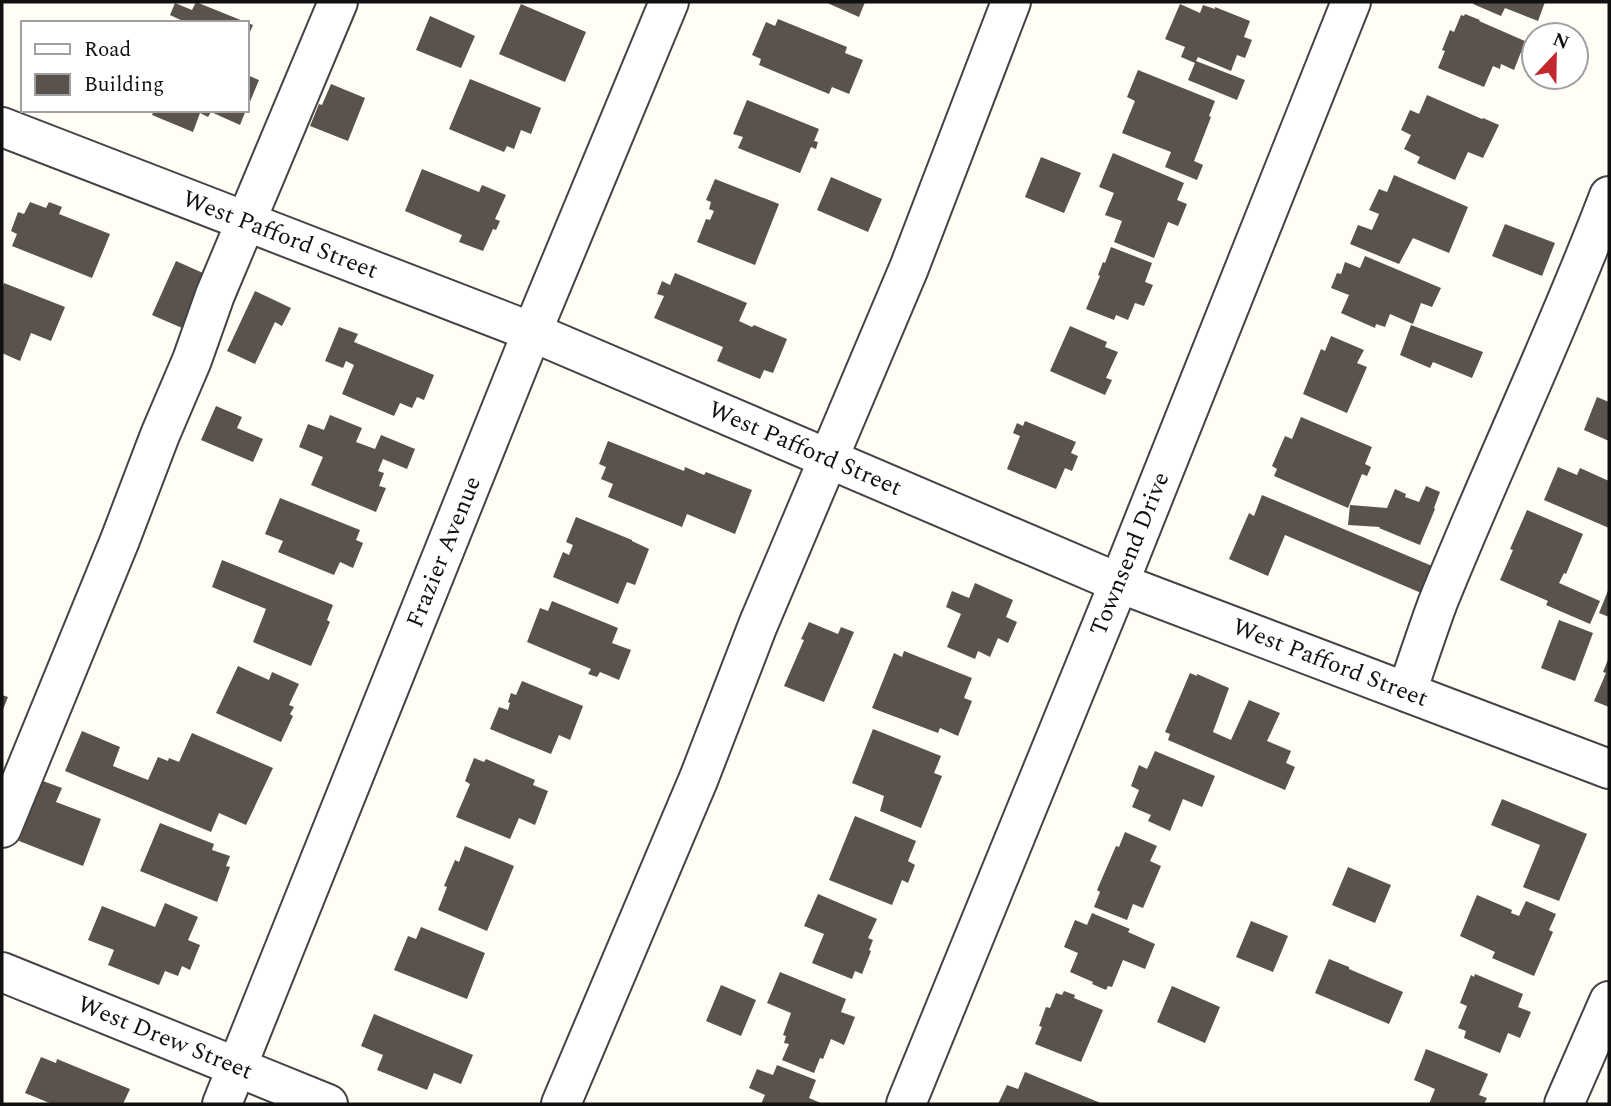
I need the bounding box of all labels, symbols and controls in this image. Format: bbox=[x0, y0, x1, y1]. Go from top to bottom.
legend bbox=[21, 21, 248, 112]
north arrow bbox=[1520, 21, 1590, 91]
text: N bbox=[1548, 25, 1573, 58]
text: Road bbox=[84, 34, 131, 66]
text: Building bbox=[84, 69, 164, 101]
street label: West Pafford Street bbox=[177, 181, 383, 289]
street label: West Pafford Street bbox=[703, 392, 907, 506]
street label: Townsend Drive bbox=[1081, 467, 1179, 641]
street label: Frazier Avenue bbox=[397, 471, 491, 633]
street label: West Pafford Street bbox=[1227, 609, 1433, 717]
street label: West Drew Street bbox=[72, 986, 258, 1090]

